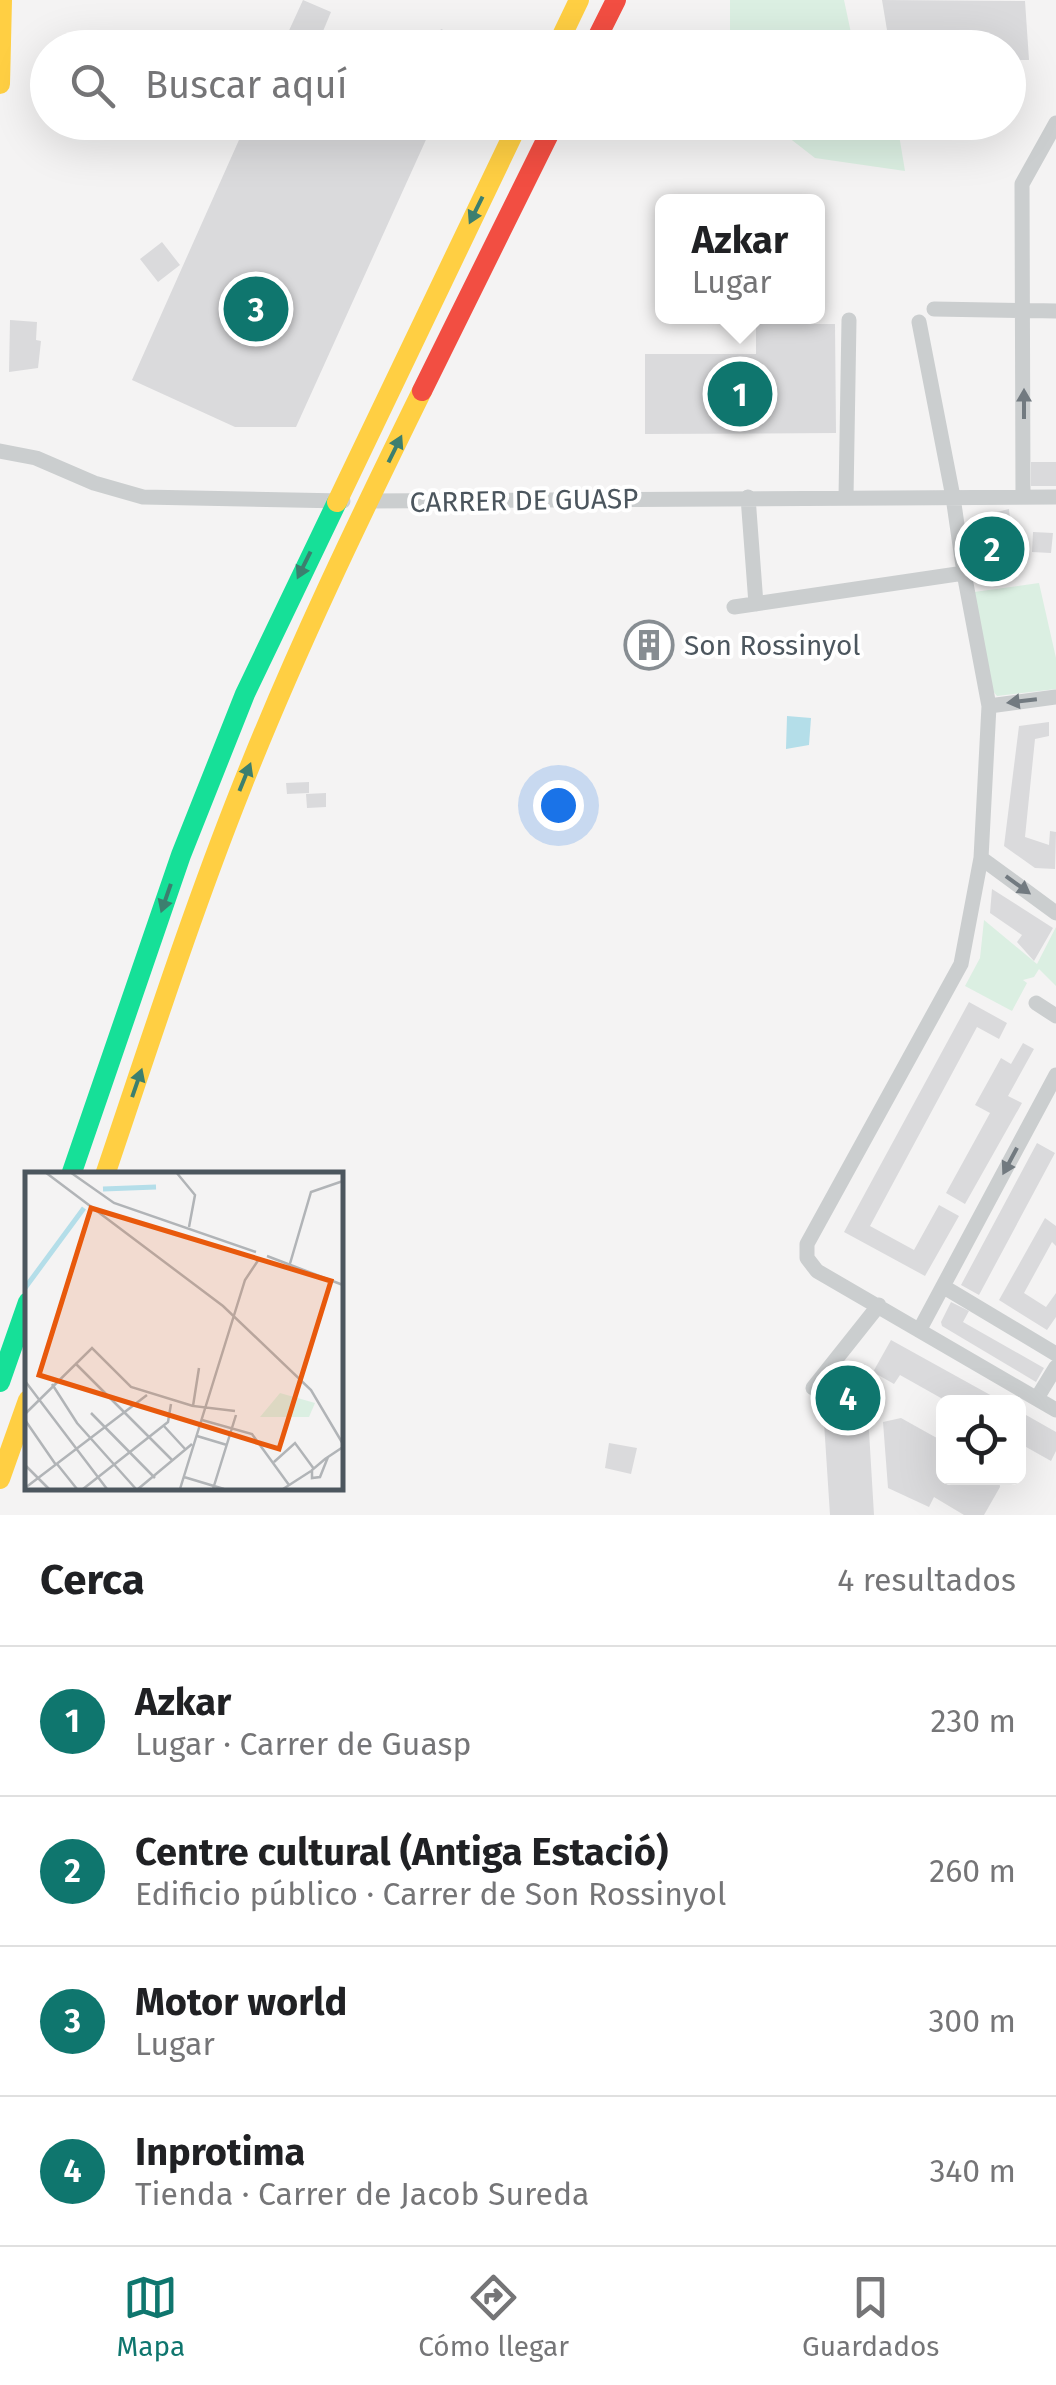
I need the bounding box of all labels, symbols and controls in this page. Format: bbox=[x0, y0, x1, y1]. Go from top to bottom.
search box bbox=[30, 30, 1026, 140]
icon: search bbox=[65, 58, 120, 113]
text: Buscar aquí bbox=[145, 62, 347, 108]
popup bbox=[655, 194, 825, 324]
one-way arrow bbox=[468, 196, 485, 225]
text: Azkar bbox=[692, 217, 788, 263]
text: Lugar bbox=[692, 263, 772, 301]
pin: 3 bbox=[224, 272, 288, 346]
pin: 1 bbox=[708, 356, 772, 432]
one-way arrow bbox=[1016, 387, 1032, 419]
one-way arrow bbox=[387, 435, 404, 464]
street label: CARRER DE GUASP bbox=[409, 482, 639, 519]
pin: 2 bbox=[960, 512, 1024, 586]
one-way arrow bbox=[295, 551, 312, 580]
building icon: Son Rossinyol bbox=[623, 619, 675, 671]
place label: Son Rossinyol bbox=[684, 629, 861, 662]
one-way arrow bbox=[1006, 694, 1038, 710]
one-way arrow bbox=[238, 761, 254, 791]
your location bbox=[533, 780, 584, 831]
one-way arrow bbox=[1005, 875, 1032, 895]
one-way arrow bbox=[158, 883, 173, 913]
one-way arrow bbox=[130, 1067, 145, 1097]
one-way arrow bbox=[1002, 1147, 1019, 1176]
inset map bbox=[25, 1172, 342, 1490]
pin: 4 bbox=[816, 1360, 880, 1436]
map controls bbox=[936, 1395, 1026, 1485]
button: locate bbox=[936, 1395, 1026, 1485]
text: Cerca bbox=[40, 1555, 145, 1605]
text: 4 resultados bbox=[837, 1561, 1016, 1599]
text: Azkar bbox=[135, 1679, 231, 1725]
text: 1 bbox=[65, 1702, 80, 1740]
text: 230 m bbox=[931, 1702, 1016, 1740]
text: Lugar · Carrer de Guasp bbox=[135, 1725, 471, 1763]
text: Centre cultural (Antiga Estació) bbox=[135, 1829, 668, 1875]
text: 2 bbox=[64, 1852, 81, 1890]
text: 260 m bbox=[929, 1852, 1016, 1890]
text: Edificio público · Carrer de Son Rossinyol bbox=[135, 1875, 726, 1913]
text: Motor world bbox=[135, 1979, 347, 2025]
text: 3 bbox=[64, 2002, 81, 2040]
text: 300 m bbox=[928, 2002, 1016, 2040]
text: Lugar bbox=[135, 2025, 215, 2063]
text: Inprotima bbox=[135, 2129, 305, 2175]
text: 4 bbox=[63, 2152, 82, 2190]
text: 340 m bbox=[929, 2152, 1016, 2190]
text: Tienda · Carrer de Jacob Sureda bbox=[135, 2175, 589, 2213]
tab: Mapa bbox=[117, 2270, 185, 2363]
tab: Cómo llegar bbox=[418, 2270, 569, 2363]
tab: Guardados bbox=[802, 2270, 939, 2363]

